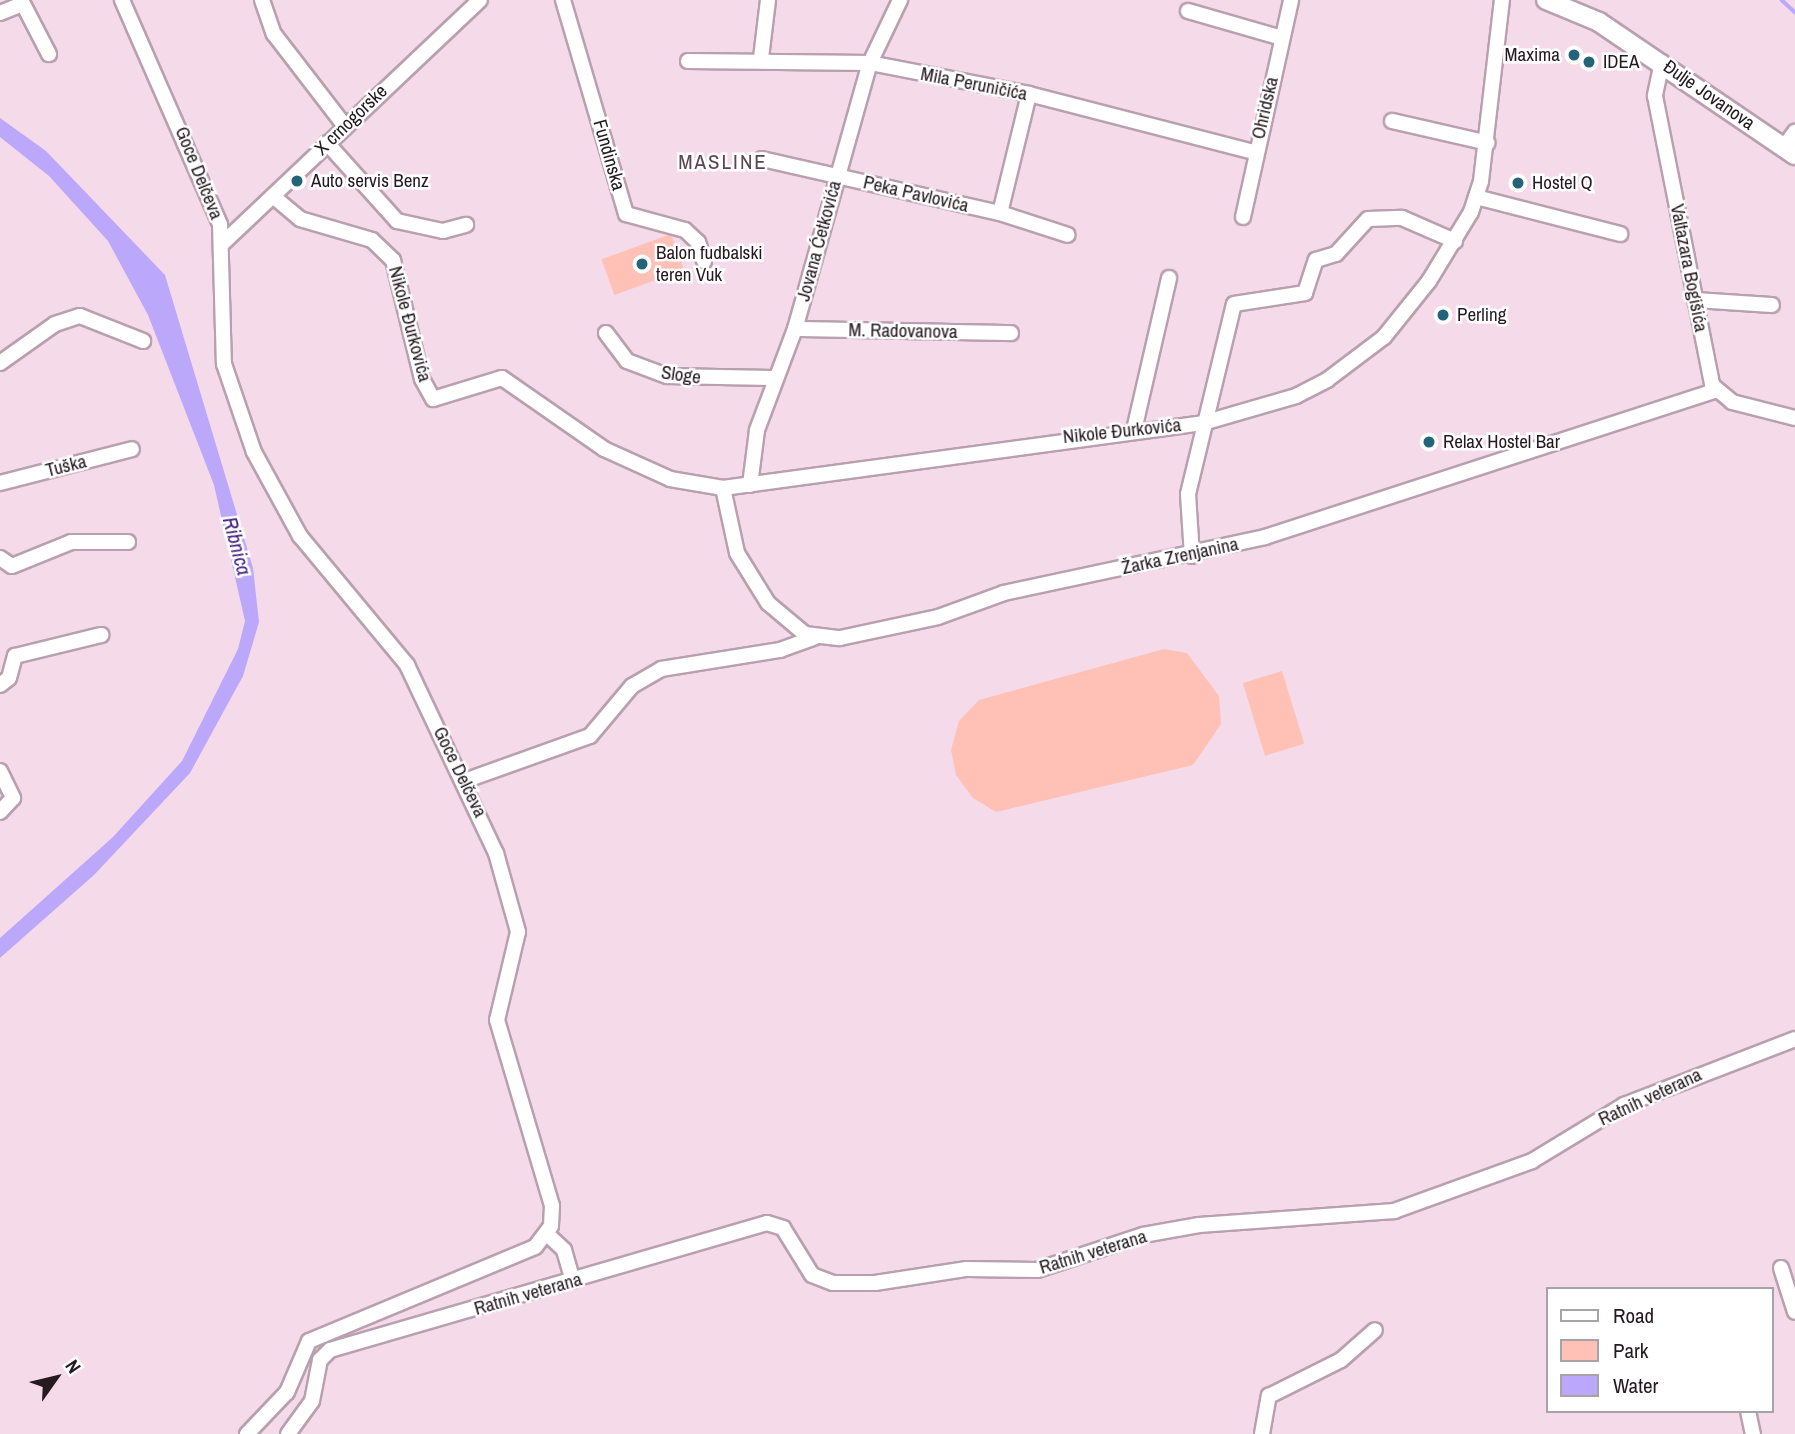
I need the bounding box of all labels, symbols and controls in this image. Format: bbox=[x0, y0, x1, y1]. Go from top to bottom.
place label: Maxima bbox=[1505, 44, 1560, 66]
marker: Maxima bbox=[1566, 47, 1582, 63]
place label: IDEA bbox=[1603, 51, 1639, 73]
marker: IDEA bbox=[1581, 54, 1597, 70]
street label: Đulje Jovanova bbox=[1659, 55, 1759, 135]
street label: Mila Peruničića bbox=[919, 62, 1029, 106]
street label: Ohridska bbox=[1247, 75, 1283, 141]
street label: X crnogorske bbox=[310, 80, 392, 160]
street label: Fundinska bbox=[588, 117, 630, 193]
street label: Goce Delčeva bbox=[170, 123, 228, 223]
district label: MASLINE bbox=[679, 149, 767, 175]
place label: Auto servis Benz bbox=[311, 170, 429, 192]
street label: Peka Pavlovića bbox=[861, 171, 971, 217]
place label: Hostel Q bbox=[1532, 172, 1593, 194]
marker: Auto servis Benz bbox=[289, 173, 305, 189]
marker: Hostel Q bbox=[1510, 175, 1526, 191]
street label: Jovana Ćetkovića bbox=[792, 178, 846, 304]
street label: Valtazara Bogišića bbox=[1665, 202, 1713, 334]
place label: Balon fudbalski teren Vuk bbox=[656, 242, 763, 286]
marker: Balon fudbalski teren Vuk bbox=[634, 256, 650, 272]
street label: Nikole Đurkovića bbox=[384, 264, 436, 384]
place label: Perling bbox=[1457, 304, 1506, 326]
marker: Perling bbox=[1435, 307, 1451, 323]
street label: M. Radovanova bbox=[848, 319, 958, 343]
street label: Sloge bbox=[660, 361, 702, 389]
street label: Nikole Đurkovića bbox=[1062, 413, 1182, 449]
place label: Relax Hostel Bar bbox=[1443, 431, 1560, 453]
marker: Relax Hostel Bar bbox=[1421, 434, 1437, 450]
street label: Tuška bbox=[43, 450, 89, 482]
water label: Ribnica bbox=[217, 514, 257, 578]
street label: Žarka Zrenjanina bbox=[1120, 533, 1240, 579]
street label: Goce Delčeva bbox=[428, 723, 492, 821]
street label: Ratnih veterana bbox=[1595, 1063, 1705, 1131]
street label: Ratnih veterana bbox=[1037, 1225, 1149, 1279]
street label: Ratnih veterana bbox=[472, 1268, 584, 1320]
legend bbox=[1546, 1287, 1774, 1413]
text: Road bbox=[1613, 1301, 1654, 1330]
text: Park bbox=[1613, 1336, 1648, 1365]
north arrow bbox=[21, 1343, 91, 1413]
text: N bbox=[59, 1354, 87, 1378]
text: Water bbox=[1613, 1371, 1658, 1400]

